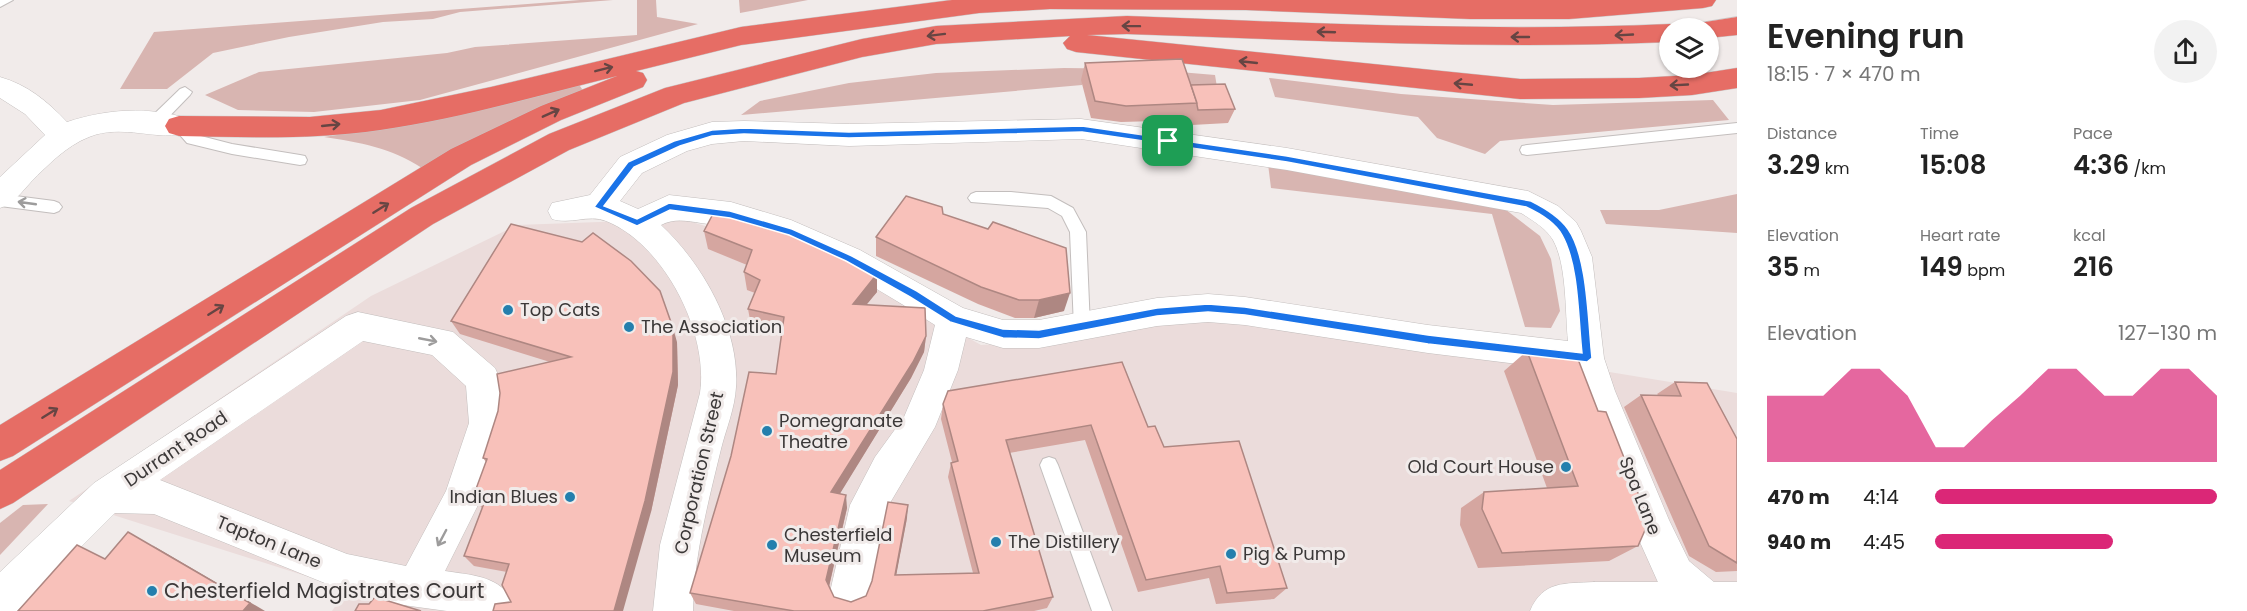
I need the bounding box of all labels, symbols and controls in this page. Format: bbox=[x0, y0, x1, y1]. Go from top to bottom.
text: Evening run bbox=[1767, 13, 1965, 60]
map controls bbox=[1659, 18, 1719, 78]
button: layers bbox=[1659, 18, 1719, 78]
one-way arrow bbox=[1121, 20, 1141, 32]
button: share bbox=[2154, 20, 2217, 83]
one-way arrow bbox=[1316, 27, 1336, 38]
one-way arrow bbox=[1615, 29, 1635, 40]
one-way arrow bbox=[927, 30, 946, 41]
one-way arrow bbox=[1511, 31, 1531, 43]
one-way arrow bbox=[1239, 56, 1259, 67]
text: 18:15 · 7 × 470 m bbox=[1767, 60, 1921, 88]
one-way arrow bbox=[594, 62, 613, 74]
one-way arrow bbox=[1454, 79, 1474, 90]
one-way arrow bbox=[1670, 80, 1690, 91]
one-way arrow bbox=[542, 106, 560, 118]
pin bbox=[1142, 115, 1193, 166]
one-way arrow bbox=[320, 119, 340, 130]
text: Distance bbox=[1767, 122, 1837, 145]
text: Time bbox=[1920, 122, 1959, 145]
text: Pace bbox=[2073, 122, 2113, 145]
icon: arrive bbox=[1151, 124, 1184, 157]
text: 3.29 bbox=[1767, 147, 1821, 183]
text: 15:08 bbox=[1920, 147, 1987, 183]
text: 4:36 bbox=[2073, 147, 2129, 183]
text: km bbox=[1821, 157, 1850, 180]
text: /km bbox=[2129, 157, 2166, 180]
one-way arrow bbox=[18, 198, 38, 209]
one-way arrow bbox=[372, 201, 389, 213]
text: Elevation bbox=[1767, 224, 1839, 247]
text: Heart rate bbox=[1920, 224, 2000, 247]
text: kcal bbox=[2073, 224, 2106, 247]
text: 35 bbox=[1767, 249, 1799, 285]
text: 149 bbox=[1920, 249, 1963, 285]
text: 216 bbox=[2073, 249, 2114, 285]
text: m bbox=[1799, 259, 1820, 282]
text: bpm bbox=[1963, 259, 2005, 282]
place label: Top Cats bbox=[520, 297, 600, 322]
marker: Top Cats bbox=[501, 303, 515, 317]
one-way arrow bbox=[207, 304, 224, 317]
place label: The Association bbox=[641, 314, 782, 339]
text: Elevation bbox=[1767, 319, 1857, 347]
text: 127–130 m bbox=[2118, 319, 2217, 347]
marker: The Association bbox=[622, 320, 636, 334]
one-way arrow bbox=[418, 335, 437, 346]
street label: Corporation Street bbox=[668, 389, 729, 557]
street label: Durrant Road bbox=[119, 405, 232, 492]
one-way arrow bbox=[41, 407, 58, 419]
place label: Pomegranate Theatre bbox=[779, 408, 903, 454]
marker: Pomegranate Theatre bbox=[760, 424, 774, 438]
street label: Spa Lane bbox=[1613, 453, 1667, 539]
place label: Old Court House bbox=[1407, 454, 1554, 479]
marker: Old Court House bbox=[1559, 460, 1573, 474]
text: 470 m bbox=[1767, 483, 1830, 511]
text: 4:14 bbox=[1863, 483, 1899, 511]
place label: Indian Blues bbox=[449, 484, 558, 509]
marker: Indian Blues bbox=[563, 490, 577, 504]
street label: Tapton Lane bbox=[213, 509, 325, 574]
place label: Chesterfield Museum bbox=[784, 522, 893, 568]
text: 940 m bbox=[1767, 528, 1831, 556]
text: 4:45 bbox=[1863, 528, 1905, 556]
one-way arrow bbox=[436, 529, 448, 546]
place label: The Distillery bbox=[1008, 529, 1120, 554]
marker: The Distillery bbox=[989, 535, 1003, 549]
marker: Chesterfield Museum bbox=[765, 538, 779, 552]
place label: Pig & Pump bbox=[1243, 541, 1346, 566]
marker: Pig & Pump bbox=[1224, 547, 1238, 561]
place label: Chesterfield Magistrates Court bbox=[164, 576, 484, 605]
marker: Chesterfield Magistrates Court bbox=[145, 584, 159, 598]

